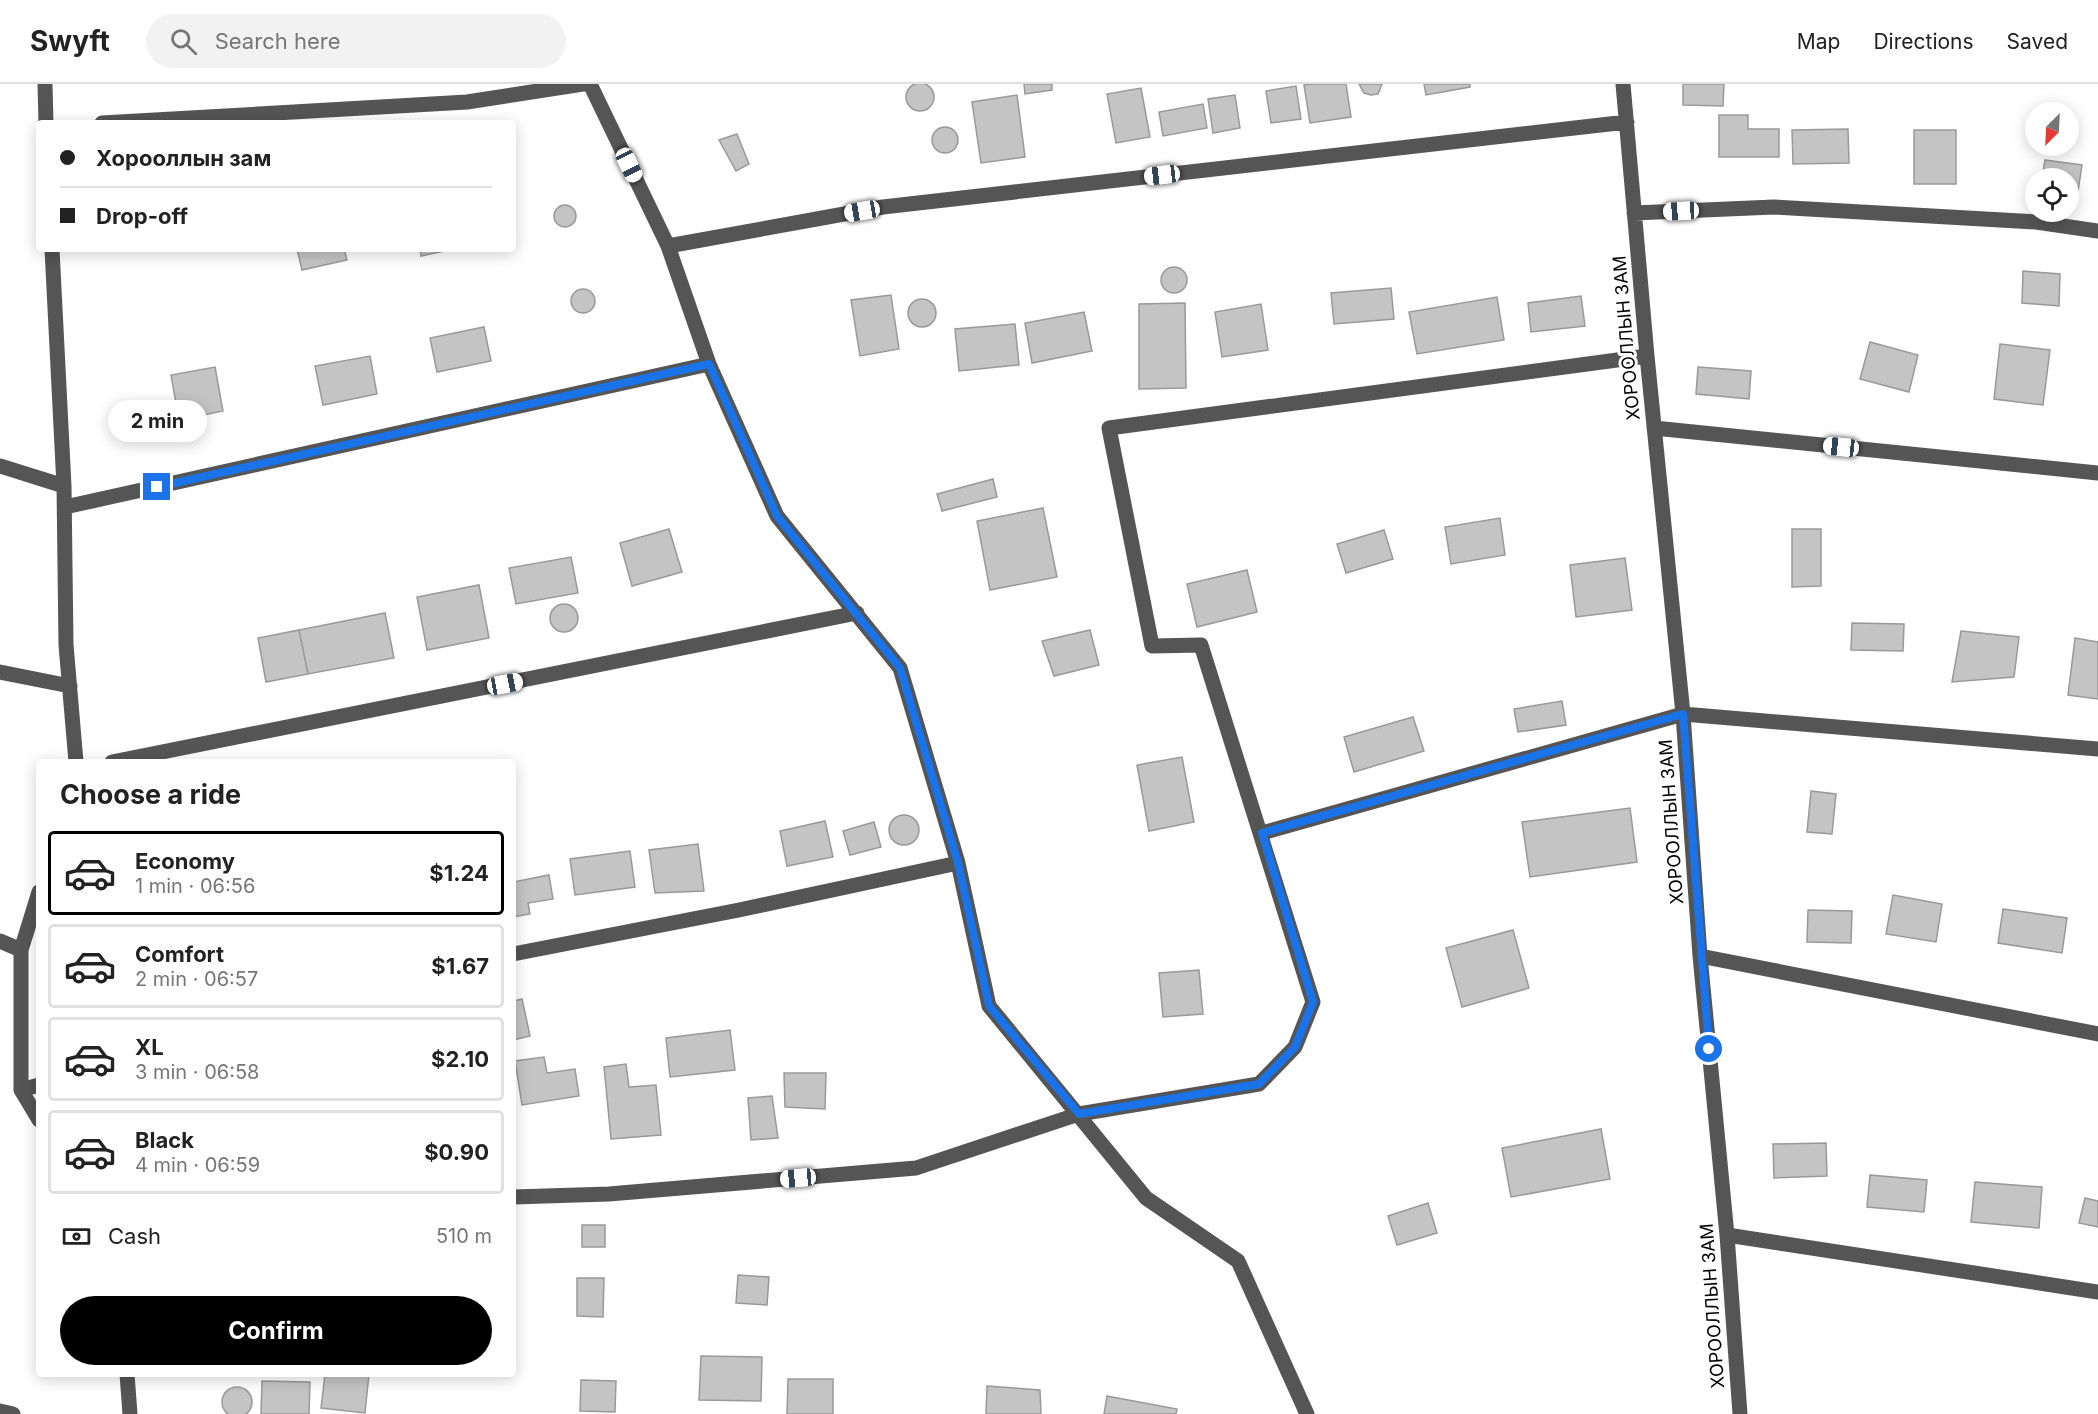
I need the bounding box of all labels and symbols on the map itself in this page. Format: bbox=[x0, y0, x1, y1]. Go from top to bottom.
north arrow bbox=[2025, 102, 2079, 156]
car bbox=[613, 145, 645, 185]
car bbox=[1143, 164, 1181, 186]
car bbox=[843, 199, 881, 223]
car bbox=[1663, 201, 1699, 221]
street label: ХОРООЛЛЫН ЗАМ bbox=[1608, 255, 1644, 421]
callout: 2 min bbox=[108, 400, 207, 442]
car bbox=[1822, 436, 1860, 458]
route end bbox=[143, 473, 170, 500]
car bbox=[486, 672, 524, 696]
street label: ХОРООЛЛЫН ЗАМ bbox=[1655, 739, 1687, 905]
route start bbox=[1695, 1035, 1722, 1062]
car bbox=[779, 1167, 817, 1189]
street label: ХОРООЛЛЫН ЗАМ bbox=[1696, 1223, 1728, 1389]

